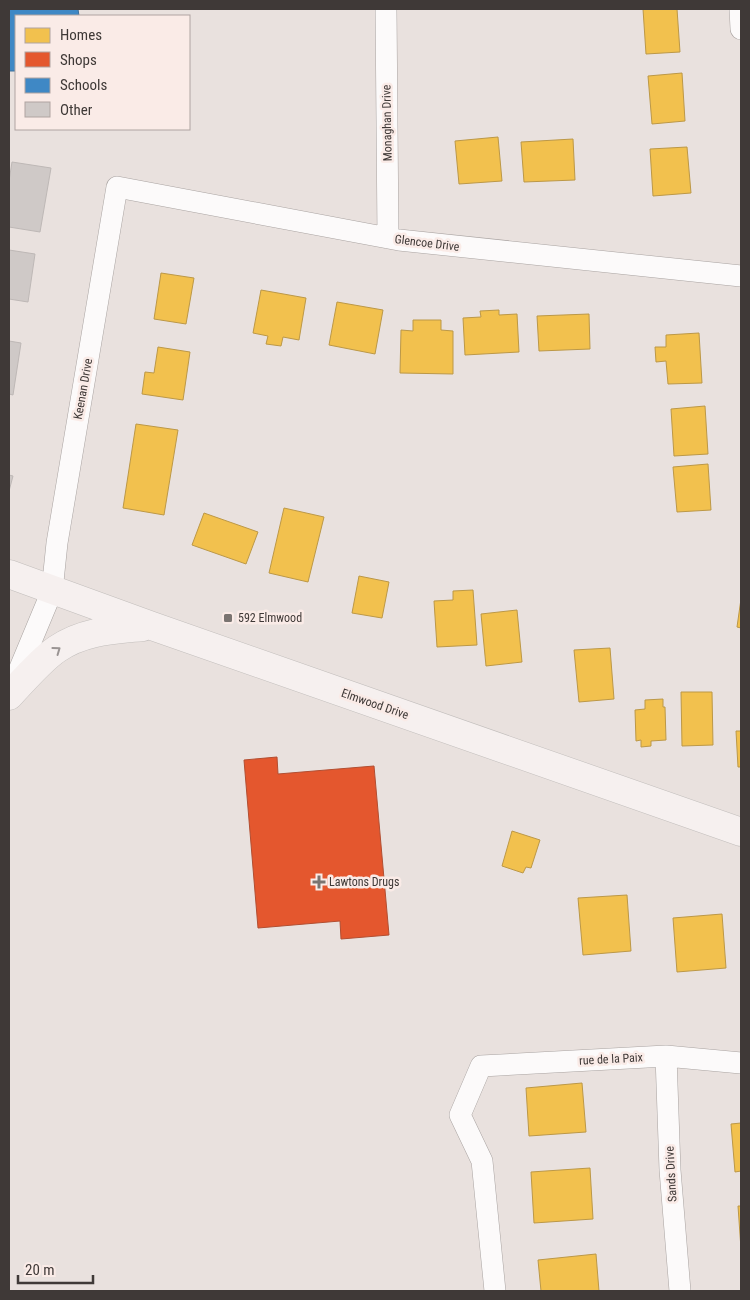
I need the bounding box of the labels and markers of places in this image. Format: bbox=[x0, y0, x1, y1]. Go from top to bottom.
place label: 592 Elmwood bbox=[238, 611, 302, 625]
marker: 592 Elmwood bbox=[222, 612, 234, 624]
place label: Lawtons Drugs bbox=[329, 875, 399, 889]
marker: Lawtons Drugs bbox=[313, 876, 325, 888]

